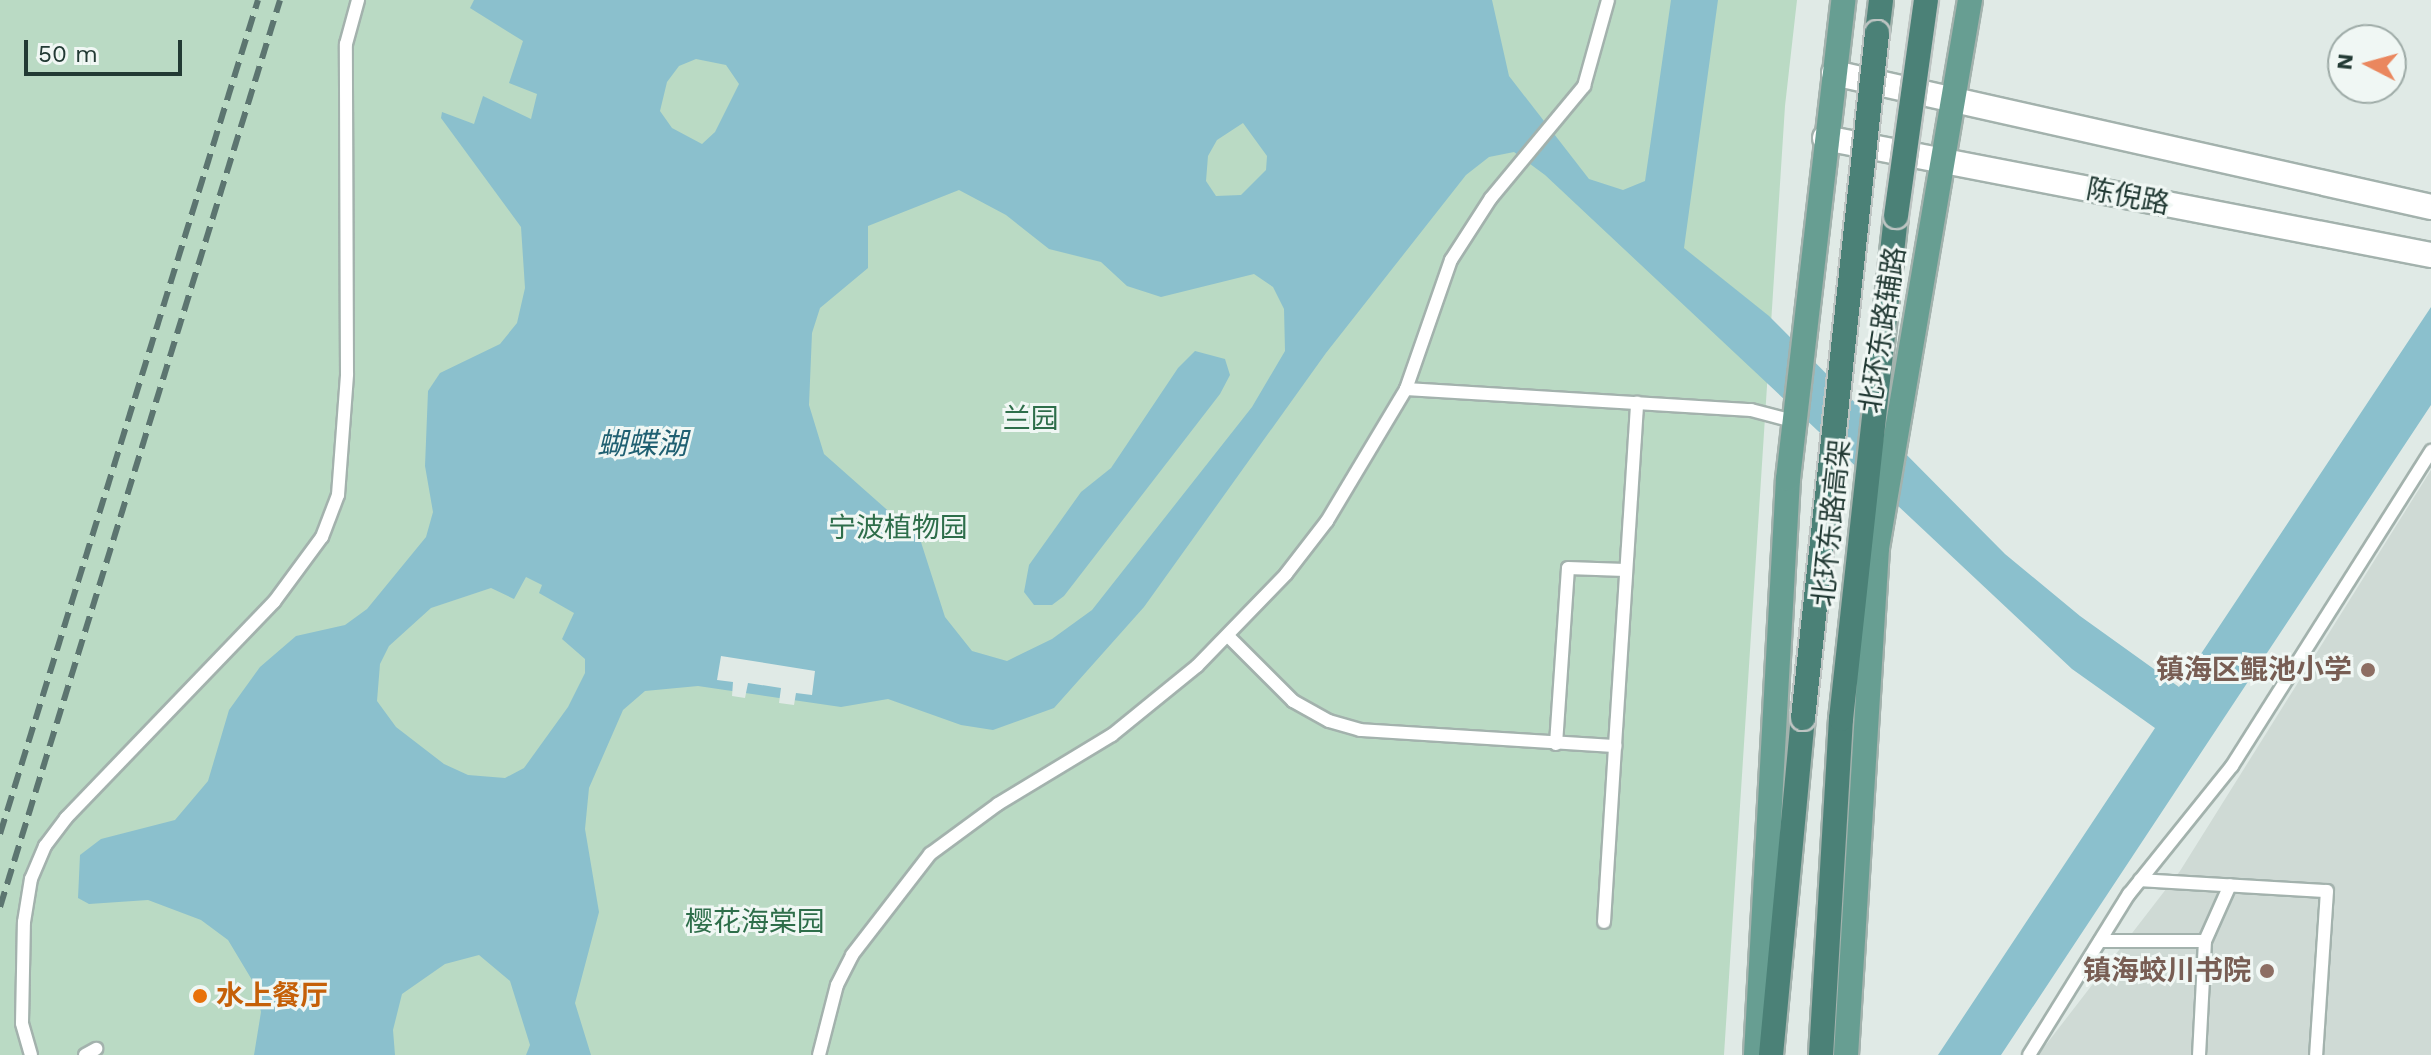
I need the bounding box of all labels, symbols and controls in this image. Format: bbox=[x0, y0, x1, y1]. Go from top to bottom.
scale bar bbox=[28, 24, 186, 74]
north arrow bbox=[2327, 24, 2407, 104]
text: 50 m bbox=[38, 40, 98, 68]
text: N bbox=[2331, 52, 2358, 71]
street label: 陈倪路 bbox=[2084, 172, 2172, 222]
street label: 北环东路辅路 bbox=[1853, 244, 1913, 416]
park label: 兰园 bbox=[1003, 402, 1059, 436]
water label: 蝴蝶湖 bbox=[597, 426, 687, 462]
street label: 北环东路高架 bbox=[1807, 438, 1857, 608]
park label: 宁波植物园 bbox=[828, 511, 968, 545]
place label: 镇海区鲲池小学 bbox=[2156, 653, 2352, 687]
marker: 镇海区鲲池小学 bbox=[2359, 661, 2377, 679]
park label: 樱花海棠园 bbox=[685, 905, 825, 939]
place label: 镇海蛟川书院 bbox=[2083, 954, 2251, 988]
marker: 镇海蛟川书院 bbox=[2258, 962, 2276, 980]
place label: 水上餐厅 bbox=[216, 979, 328, 1013]
marker: 水上餐厅 bbox=[191, 987, 209, 1005]

